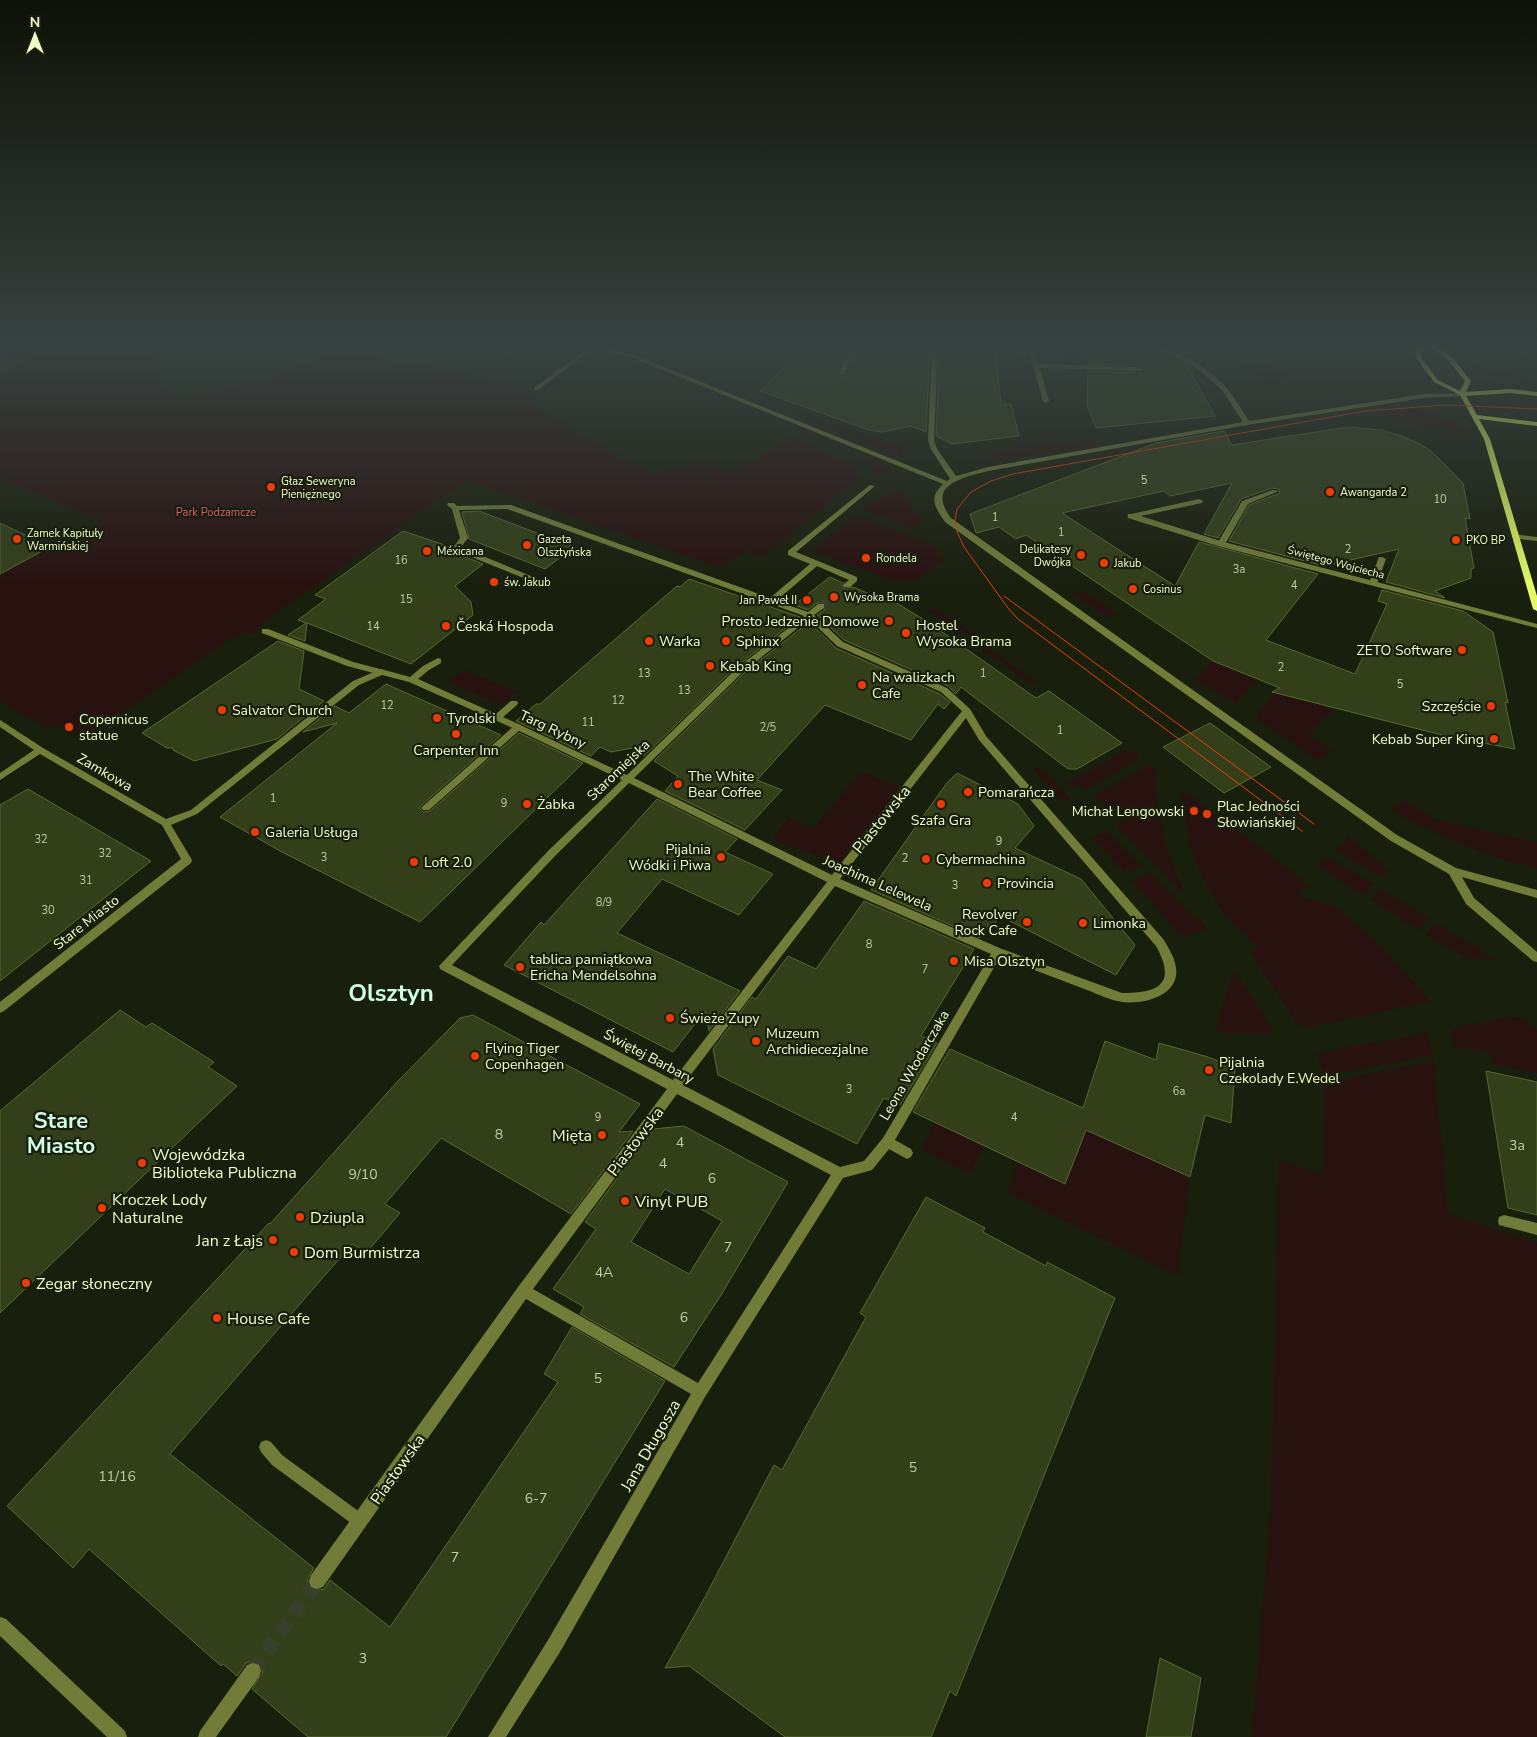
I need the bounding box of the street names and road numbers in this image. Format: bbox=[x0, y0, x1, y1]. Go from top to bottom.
street label: Świętego Wojciecha bbox=[1286, 541, 1387, 583]
street label: Targ Rybny bbox=[516, 706, 590, 753]
street label: Staromiejska bbox=[583, 736, 654, 805]
street label: Zamkowa bbox=[74, 749, 136, 796]
street label: Piastowska bbox=[848, 781, 916, 858]
street label: Joachima Lelewela bbox=[819, 850, 935, 916]
street label: Stare Miasto bbox=[49, 891, 123, 954]
street label: Leona Włodarczaka bbox=[875, 1007, 954, 1124]
street label: Świętej Barbary bbox=[600, 1025, 698, 1089]
street label: Piastowska bbox=[602, 1102, 669, 1181]
street label: Jana Długosza bbox=[615, 1396, 686, 1496]
street label: Piastowska bbox=[365, 1430, 430, 1509]

